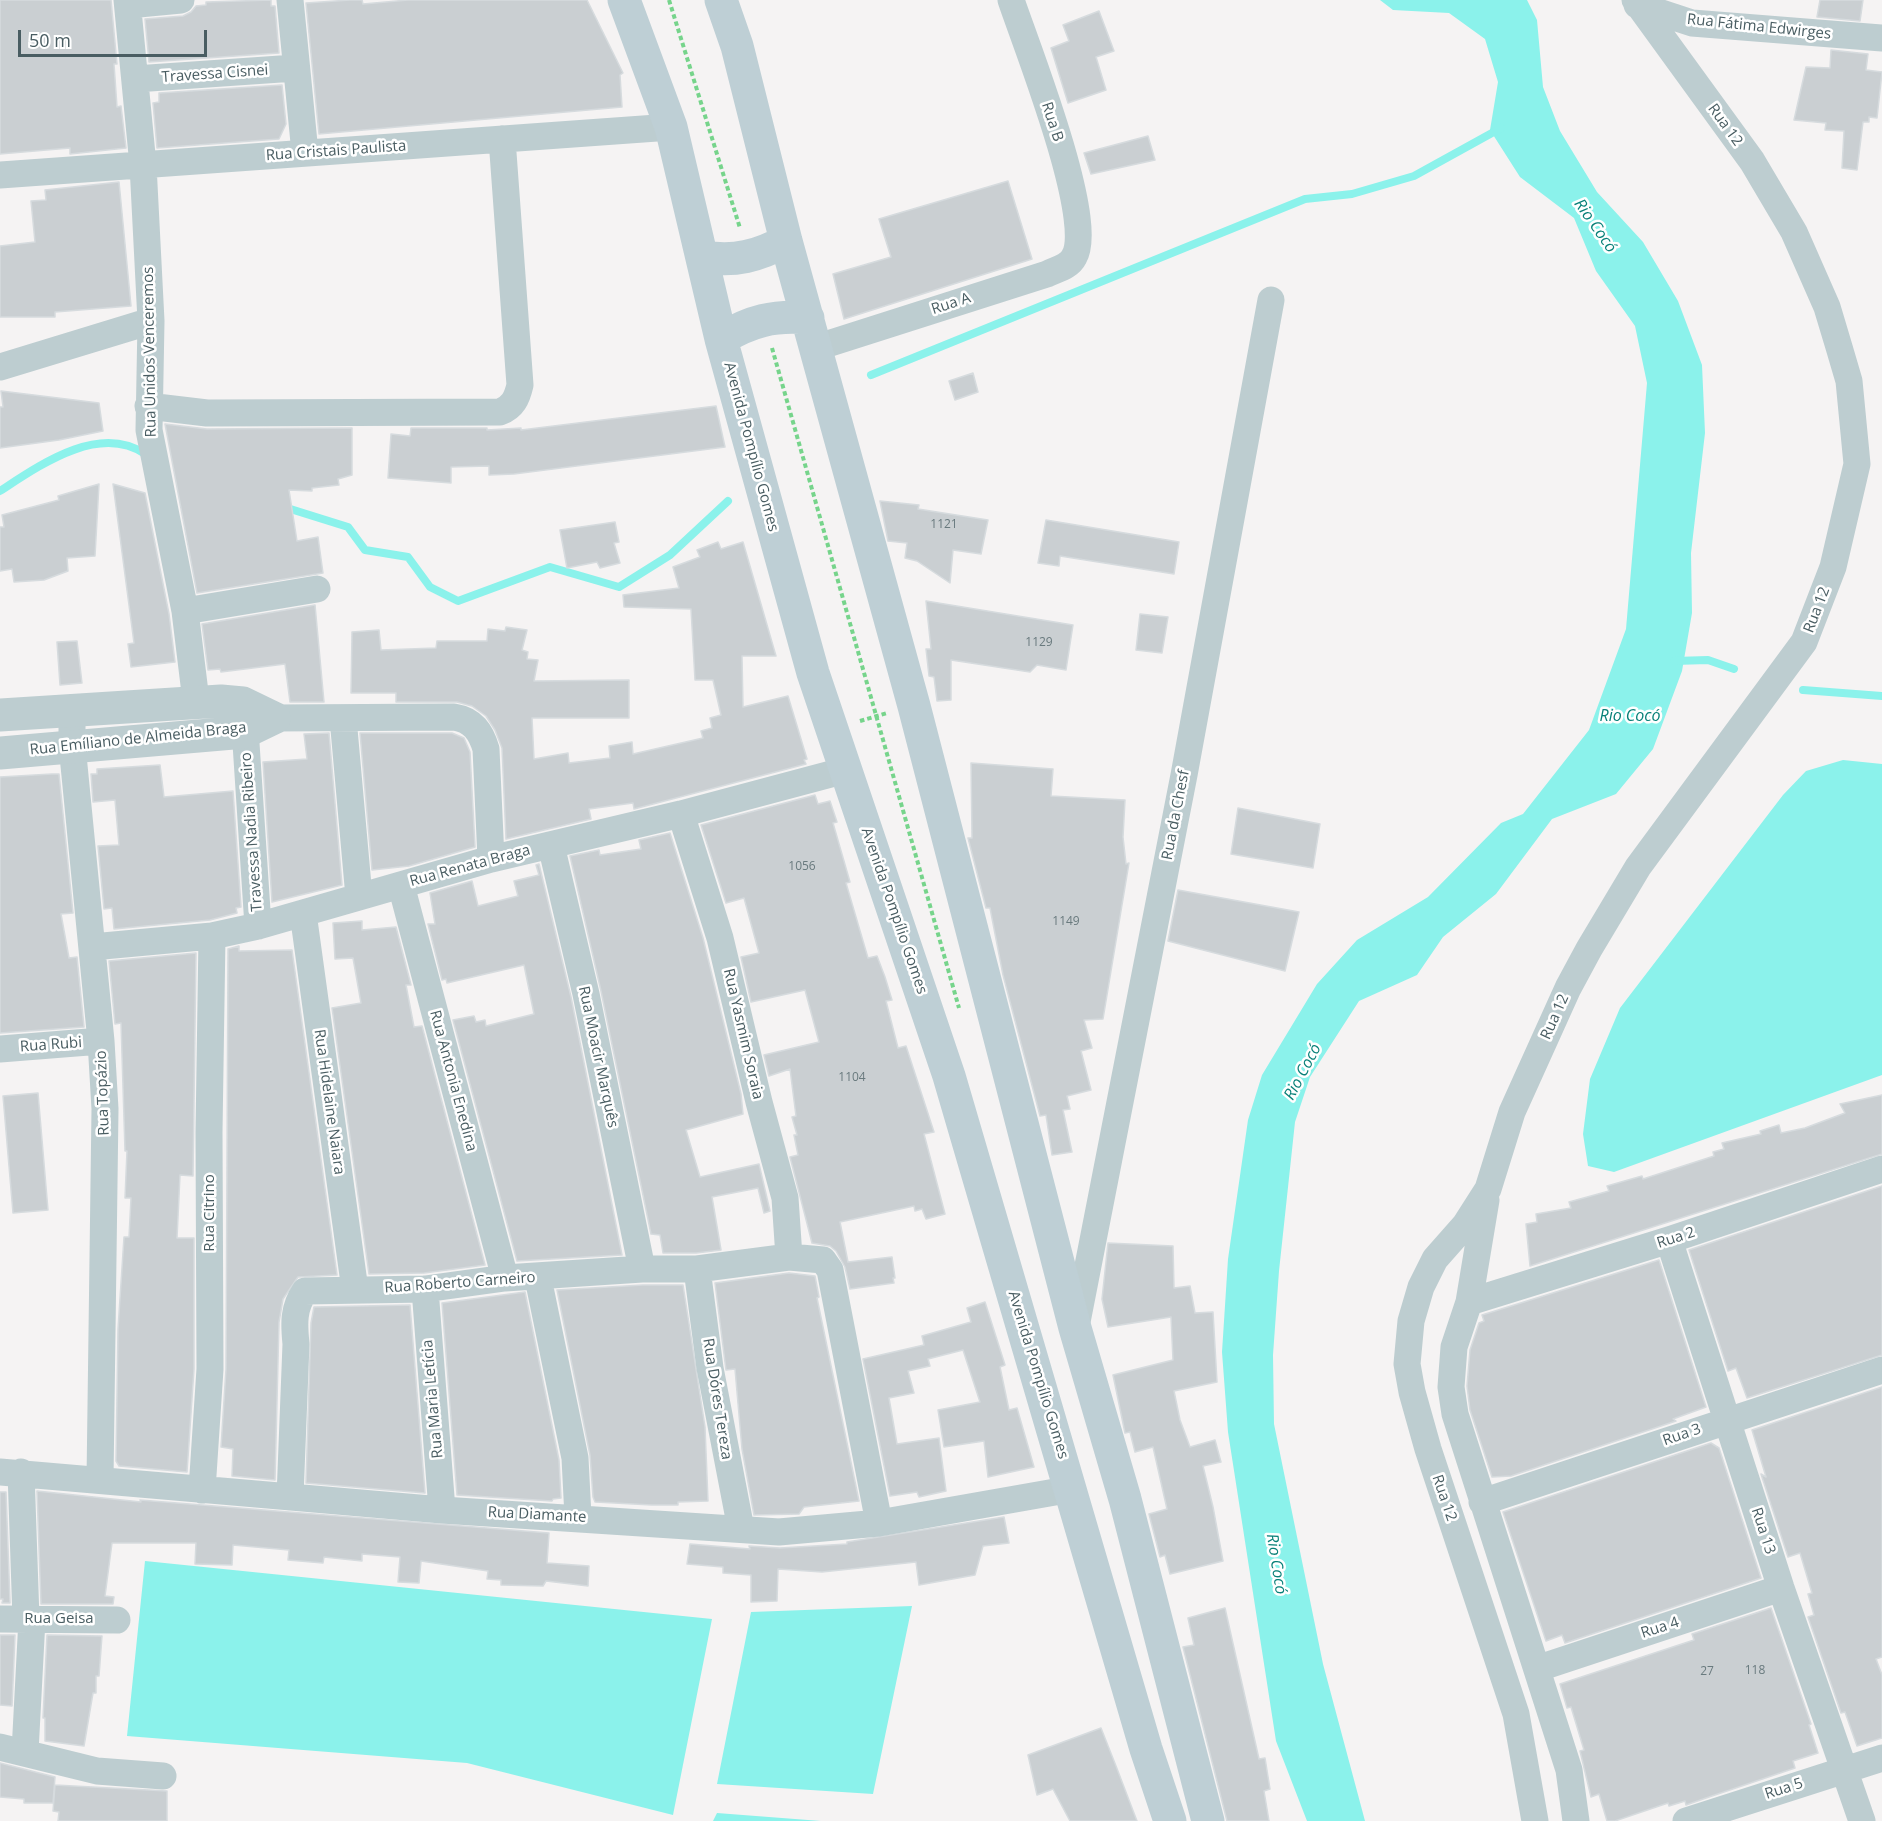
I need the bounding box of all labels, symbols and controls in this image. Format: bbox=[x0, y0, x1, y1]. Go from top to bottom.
street label: Rua Fátima Edwirges bbox=[1686, 10, 1832, 44]
scale bar bbox=[21, 18, 210, 56]
text: 50 m bbox=[29, 28, 71, 52]
street label: Travessa Cisnei bbox=[161, 61, 269, 87]
street label: Rua B bbox=[1037, 100, 1067, 144]
street label: Rua 12 bbox=[1704, 100, 1746, 150]
street label: Rua Cristais Paulista bbox=[265, 137, 407, 165]
water label: Rio Cocó bbox=[1570, 195, 1620, 257]
street label: Rua Unidos Venceremos bbox=[140, 267, 160, 437]
street label: Rua A bbox=[929, 289, 973, 319]
street label: Avenida Pompílio Gomes bbox=[720, 360, 782, 534]
house number: 1121 bbox=[930, 518, 958, 532]
street label: Rua 12 bbox=[1800, 584, 1834, 636]
house number: 1129 bbox=[1025, 636, 1053, 650]
water label: Rio Cocó bbox=[1599, 706, 1661, 726]
street label: Rua Emíliano de Almeida Braga bbox=[29, 719, 247, 759]
street label: Travessa Nadia Ribeiro bbox=[237, 752, 267, 912]
street label: Rua da Chesf bbox=[1158, 768, 1194, 862]
street label: Avenida Pompílio Gomes bbox=[857, 826, 931, 996]
street label: Rua Renata Braga bbox=[408, 841, 532, 891]
house number: 1056 bbox=[788, 860, 816, 874]
house number: 1149 bbox=[1052, 915, 1080, 929]
street label: Rua Yasmim Soraia bbox=[719, 967, 767, 1101]
street label: Rua Moacir Marquês bbox=[574, 984, 622, 1130]
street label: Rua 12 bbox=[1537, 991, 1573, 1043]
street label: Rua Antonia Enedina bbox=[425, 1008, 481, 1154]
street label: Rua Hidelaine Naiara bbox=[310, 1028, 348, 1176]
street label: Rua Rubi bbox=[19, 1034, 83, 1056]
water label: Rio Cocó bbox=[1280, 1041, 1326, 1103]
street label: Rua Topázio bbox=[93, 1050, 113, 1136]
house number: 1104 bbox=[838, 1071, 866, 1085]
street label: Rua Citrino bbox=[201, 1174, 219, 1252]
street label: Rua 2 bbox=[1655, 1223, 1697, 1253]
street label: Rua Roberto Carneiro bbox=[384, 1269, 536, 1297]
street label: Avenida Pompílio Gomes bbox=[1004, 1289, 1072, 1461]
street label: Rua Dóres Tereza bbox=[699, 1337, 735, 1461]
street label: Rua Maria Letícia bbox=[419, 1339, 447, 1459]
street label: Rua 3 bbox=[1661, 1420, 1703, 1450]
street label: Rua 12 bbox=[1428, 1472, 1460, 1524]
street label: Rua Diamante bbox=[487, 1503, 587, 1527]
street label: Rua 13 bbox=[1747, 1505, 1779, 1557]
water label: Rio Cocó bbox=[1262, 1532, 1290, 1596]
street label: Rua Geisa bbox=[24, 1610, 94, 1628]
street label: Rua 4 bbox=[1639, 1613, 1681, 1643]
house number: 118 bbox=[1745, 1664, 1765, 1678]
house number: 27 bbox=[1700, 1665, 1714, 1679]
street label: Rua 5 bbox=[1763, 1774, 1805, 1804]

